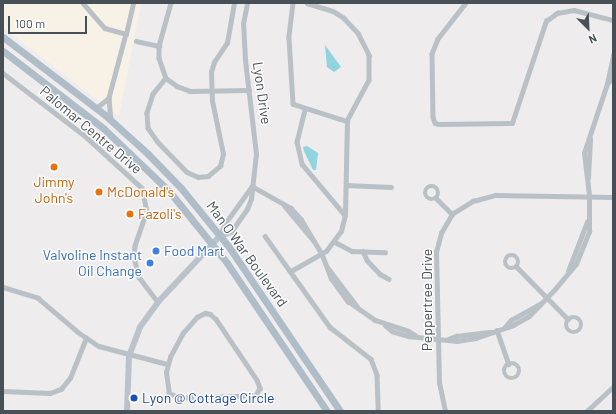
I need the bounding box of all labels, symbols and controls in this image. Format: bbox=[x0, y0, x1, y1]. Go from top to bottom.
scale bar bbox=[10, 8, 89, 34]
north arrow bbox=[568, 8, 608, 48]
text: 100 m bbox=[15, 16, 45, 30]
text: N bbox=[587, 32, 599, 47]
street label: Lyon Drive bbox=[249, 61, 275, 125]
street label: Palomar Centre Drive bbox=[37, 82, 145, 178]
marker: Jimmy John's bbox=[49, 162, 59, 172]
place label: Jimmy John's bbox=[33, 174, 75, 206]
place label: McDonald's bbox=[107, 184, 174, 200]
marker: McDonald's bbox=[94, 187, 104, 197]
street label: Man O War Boulevard bbox=[203, 198, 291, 310]
place label: Fazoli's bbox=[138, 206, 182, 222]
marker: Fazoli's bbox=[125, 209, 135, 219]
place label: Food Mart bbox=[164, 243, 225, 259]
marker: Food Mart bbox=[151, 246, 161, 256]
place label: Valvoline Instant Oil Change bbox=[43, 247, 142, 280]
street label: Peppertree Drive bbox=[419, 249, 435, 351]
marker: Valvoline Instant Oil Change bbox=[145, 258, 155, 268]
place label: Lyon @ Cottage Circle bbox=[142, 390, 275, 406]
marker: Lyon @ Cottage Circle bbox=[129, 393, 139, 403]

